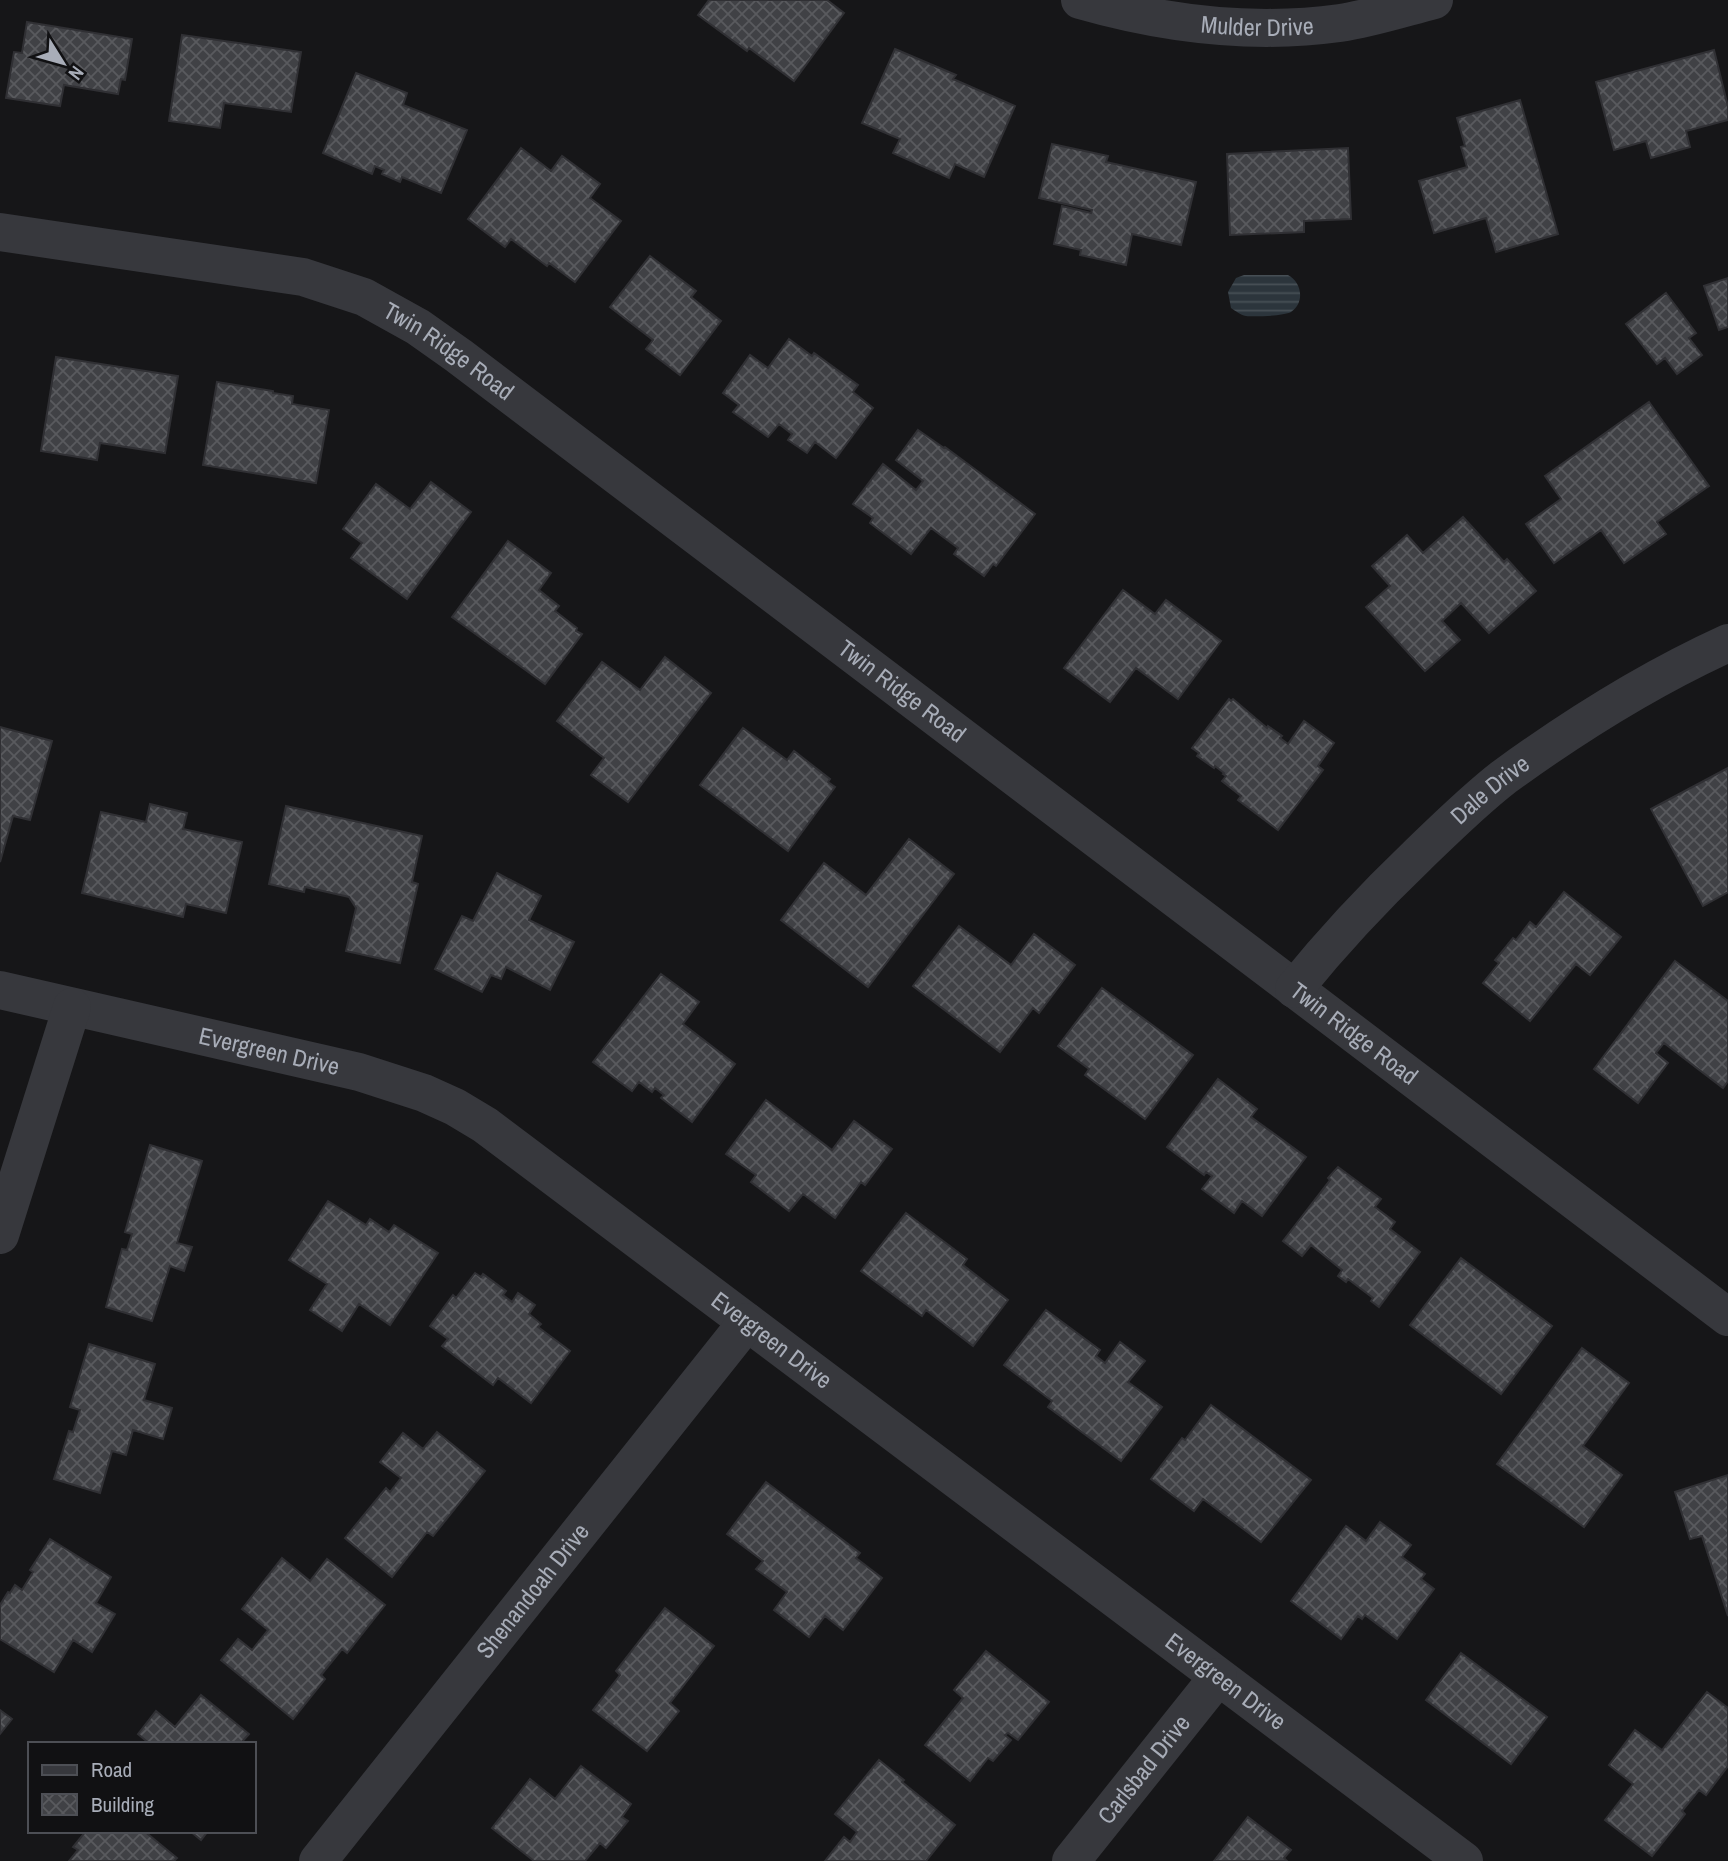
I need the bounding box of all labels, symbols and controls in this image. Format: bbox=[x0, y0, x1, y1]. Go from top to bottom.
street label: Mulder Drive bbox=[1200, 7, 1315, 43]
north arrow bbox=[28, 28, 98, 98]
text: N bbox=[63, 61, 90, 86]
street label: Twin Ridge Road bbox=[378, 294, 521, 407]
street label: Twin Ridge Road bbox=[832, 632, 973, 749]
street label: Dale Drive bbox=[1443, 747, 1535, 831]
street label: Twin Ridge Road bbox=[1284, 974, 1425, 1092]
street label: Evergreen Drive bbox=[196, 1019, 343, 1082]
street label: Evergreen Drive bbox=[705, 1284, 839, 1395]
street label: Shenandoah Drive bbox=[468, 1516, 596, 1665]
street label: Evergreen Drive bbox=[1159, 1625, 1293, 1737]
street label: Carlsbad Drive bbox=[1090, 1708, 1197, 1830]
legend bbox=[28, 1742, 256, 1833]
text: Road bbox=[91, 1755, 132, 1784]
text: Building bbox=[91, 1790, 155, 1819]

